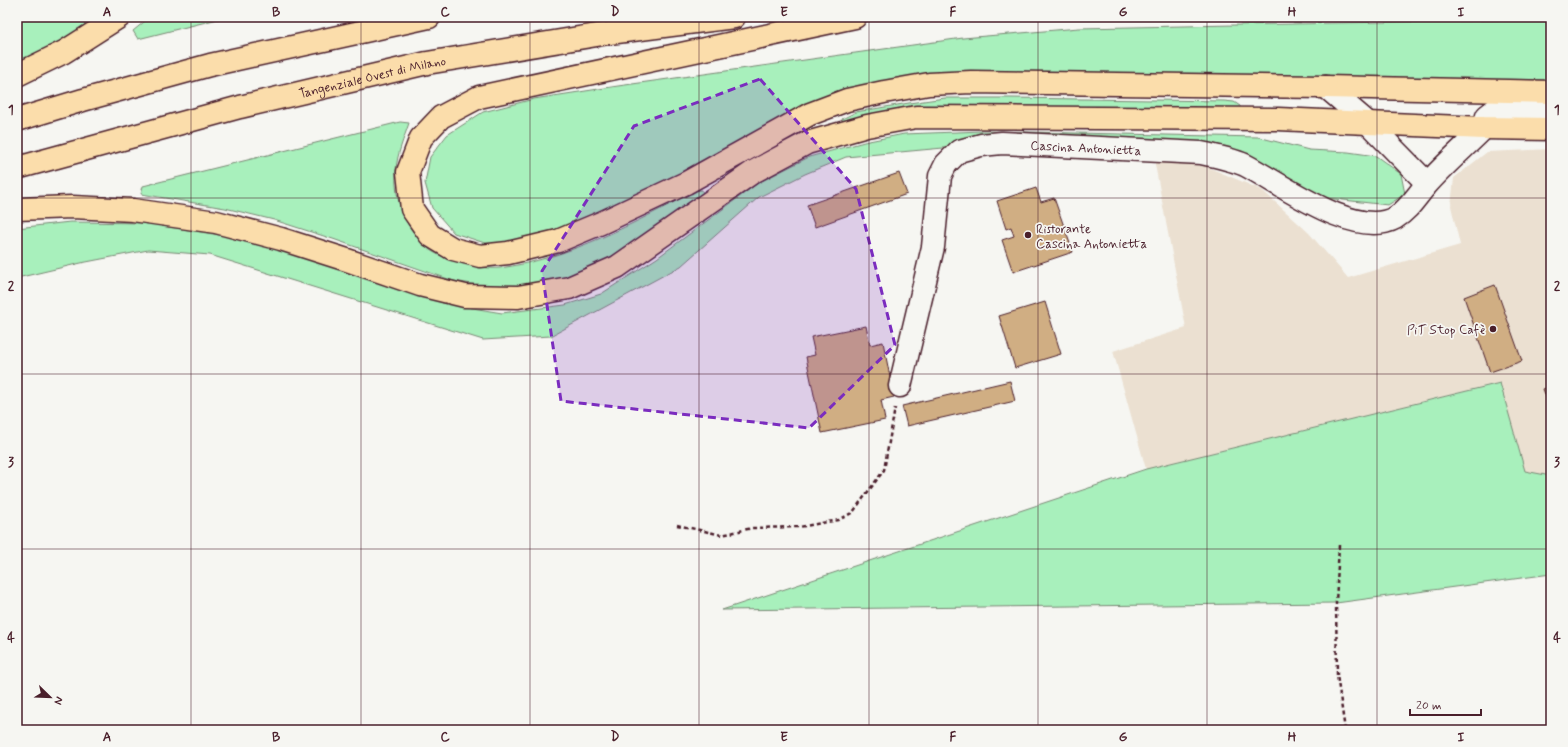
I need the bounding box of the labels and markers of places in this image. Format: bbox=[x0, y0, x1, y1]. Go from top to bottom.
place label: Ristorante Cascina Antonietta bbox=[1036, 221, 1147, 253]
marker: Ristorante Cascina Antonietta bbox=[1023, 230, 1033, 240]
place label: PiT Stop Cafè bbox=[1407, 322, 1485, 339]
marker: PiT Stop Cafè bbox=[1488, 324, 1498, 334]

